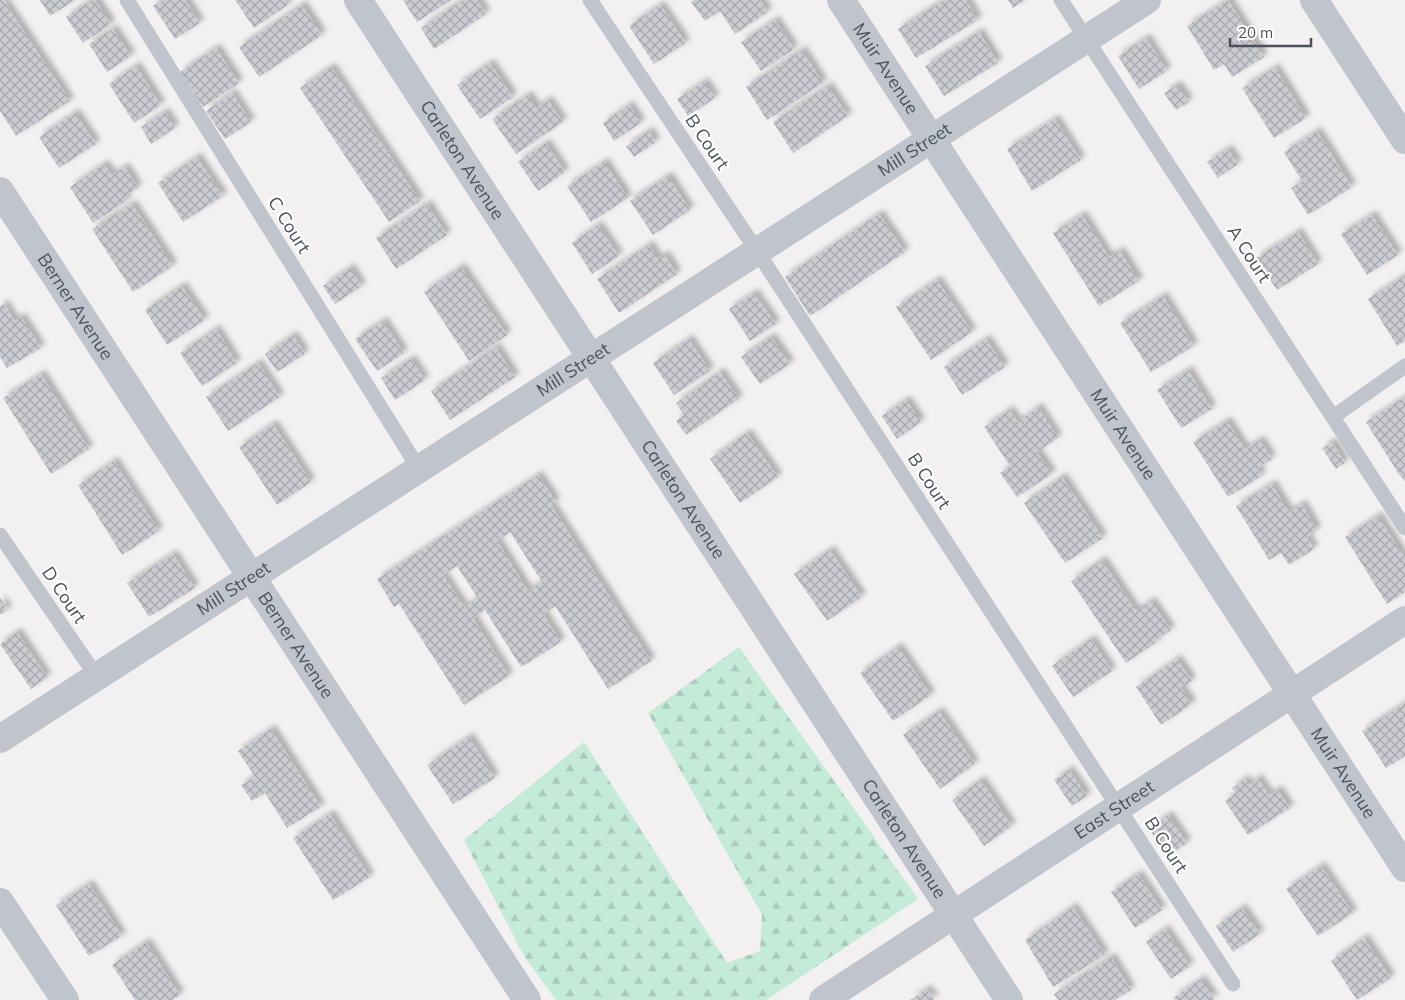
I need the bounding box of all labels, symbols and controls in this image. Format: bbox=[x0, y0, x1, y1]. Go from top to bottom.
scale bar bbox=[1230, 15, 1311, 47]
street label: Muir Avenue bbox=[848, 19, 924, 118]
text: 20 m bbox=[1238, 23, 1273, 42]
street label: Carleton Avenue bbox=[415, 96, 510, 224]
street label: B Court bbox=[680, 109, 734, 174]
street label: Mill Street bbox=[873, 117, 955, 181]
street label: C Court bbox=[263, 192, 316, 257]
street label: A Court bbox=[1222, 221, 1276, 287]
street label: Berner Avenue bbox=[33, 249, 119, 364]
street label: Mill Street bbox=[532, 337, 614, 401]
street label: Muir Avenue bbox=[1086, 384, 1162, 484]
street label: Carleton Avenue bbox=[636, 435, 731, 563]
street label: B Court bbox=[903, 448, 956, 513]
street label: Mill Street bbox=[192, 556, 274, 620]
street label: D Court bbox=[37, 562, 92, 628]
street label: Berner Avenue bbox=[253, 587, 339, 703]
street label: Muir Avenue bbox=[1306, 723, 1382, 823]
street label: Carleton Avenue bbox=[857, 775, 952, 903]
street label: East Street bbox=[1070, 775, 1158, 844]
street label: B Court bbox=[1140, 812, 1193, 877]

